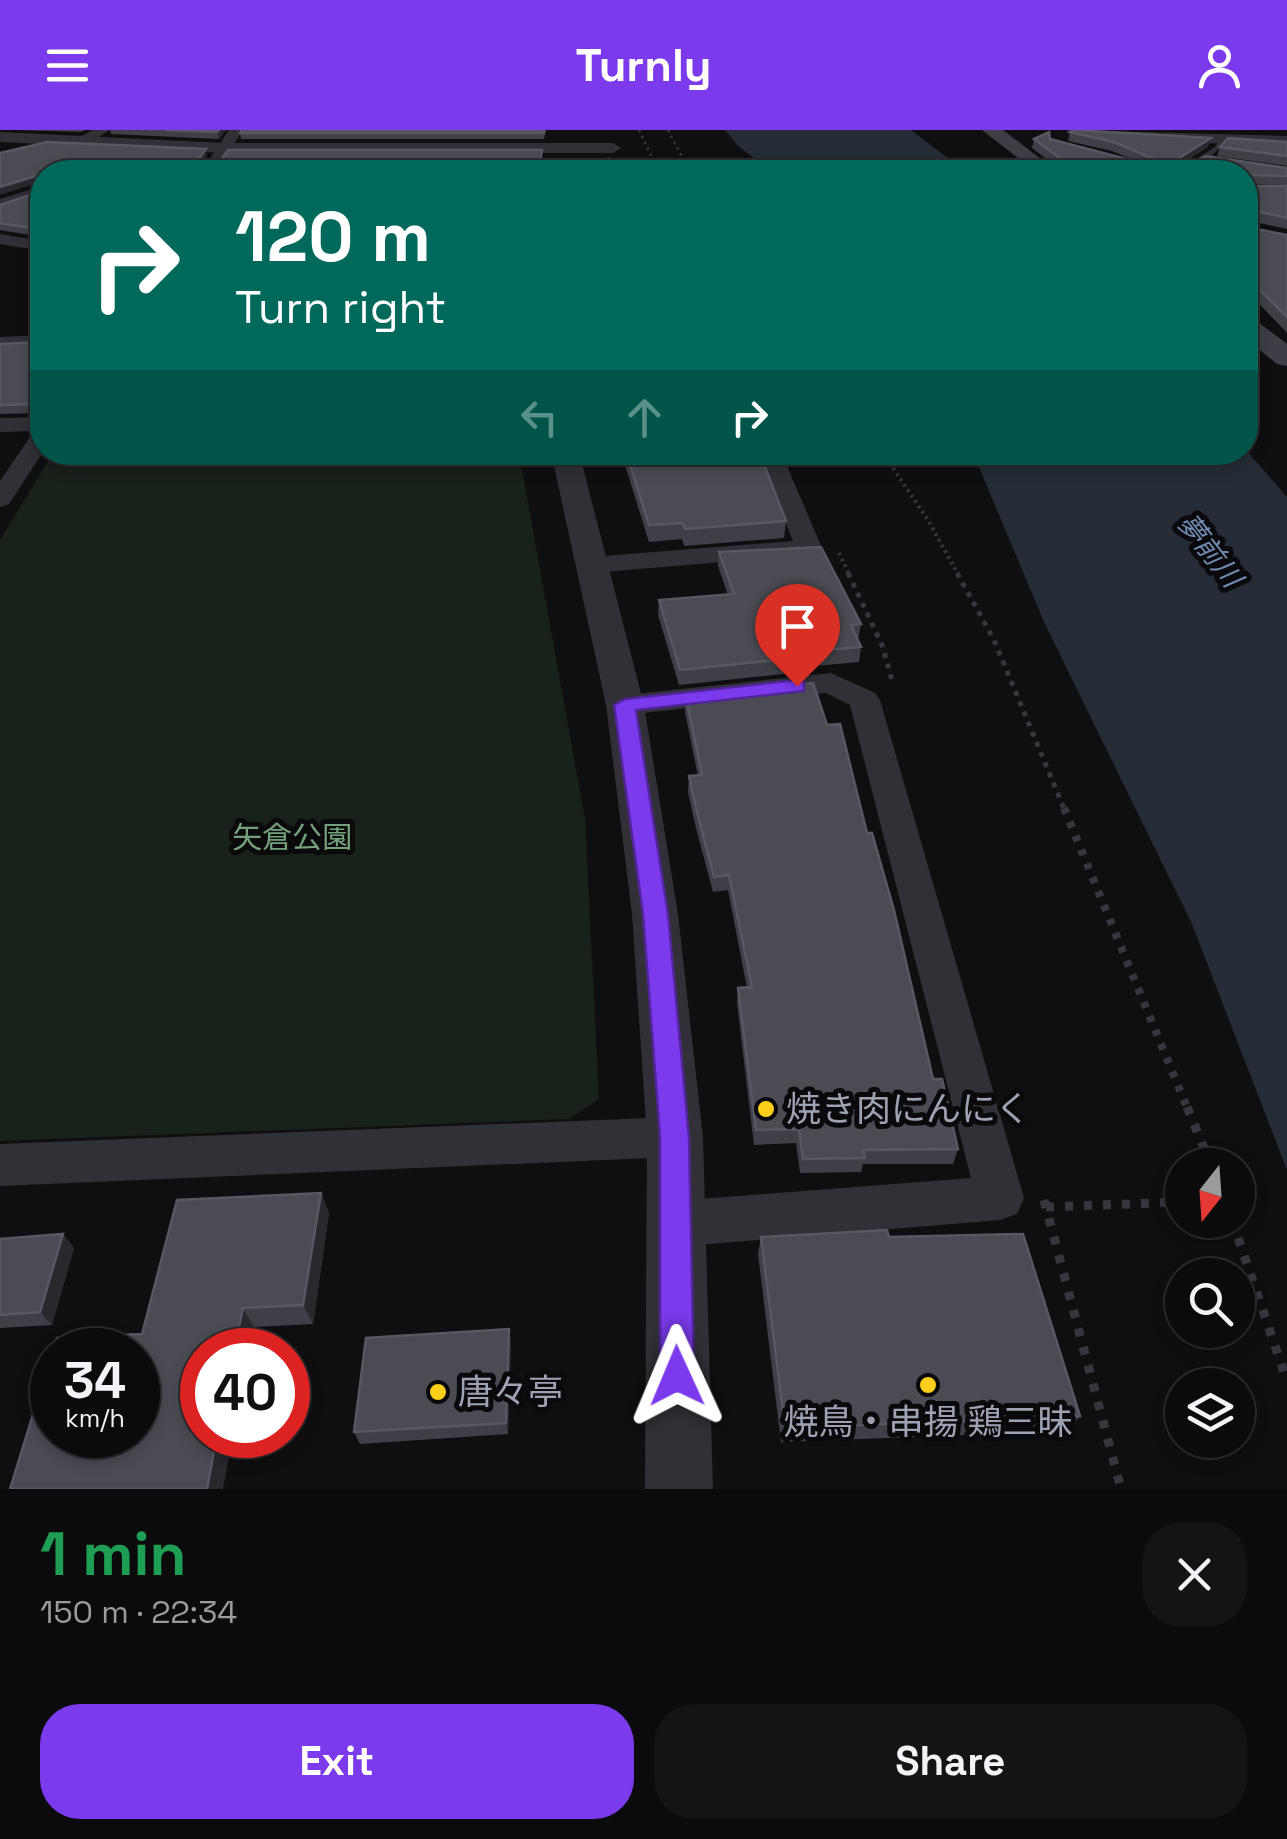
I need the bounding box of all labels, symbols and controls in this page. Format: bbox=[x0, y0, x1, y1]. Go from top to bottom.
text: Turnly bbox=[575, 37, 712, 94]
icon: menu bbox=[40, 38, 95, 93]
icon: person bbox=[1192, 38, 1247, 93]
text: 120 m bbox=[235, 192, 431, 281]
icon: right bbox=[70, 200, 200, 330]
text: Turn right bbox=[235, 279, 446, 336]
icon: left bbox=[512, 390, 567, 445]
icon: ahead bbox=[617, 390, 672, 445]
icon: right bbox=[722, 390, 777, 445]
water label: 夢前川 bbox=[1170, 506, 1252, 597]
pin bbox=[755, 584, 840, 687]
icon: arrive bbox=[770, 599, 825, 654]
park label: 矢倉公園 bbox=[232, 818, 352, 857]
place label: 焼き肉にんにく bbox=[786, 1087, 1030, 1131]
marker: 焼き肉にんにく bbox=[755, 1098, 777, 1120]
north arrow bbox=[1165, 1148, 1255, 1238]
map controls bbox=[1165, 1148, 1255, 1458]
button: search bbox=[1165, 1258, 1255, 1348]
position arrow bbox=[625, 1324, 729, 1428]
speed limit sign: 40 bbox=[180, 1328, 310, 1458]
text: 34 bbox=[64, 1349, 126, 1413]
button: layers bbox=[1165, 1368, 1255, 1458]
place label: 唐々亭 bbox=[458, 1370, 563, 1414]
marker: 焼鳥・串揚 鶏三昧 bbox=[917, 1374, 939, 1396]
marker: 唐々亭 bbox=[427, 1381, 449, 1403]
place label: 焼鳥・串揚 鶏三昧 bbox=[784, 1400, 1073, 1444]
text: km/h bbox=[65, 1402, 125, 1434]
text: 1 min bbox=[40, 1516, 187, 1593]
button: close bbox=[1142, 1522, 1247, 1627]
text: 150 m · 22:34 bbox=[40, 1592, 237, 1632]
button: Exit bbox=[40, 1704, 634, 1819]
button: Share bbox=[654, 1704, 1247, 1819]

